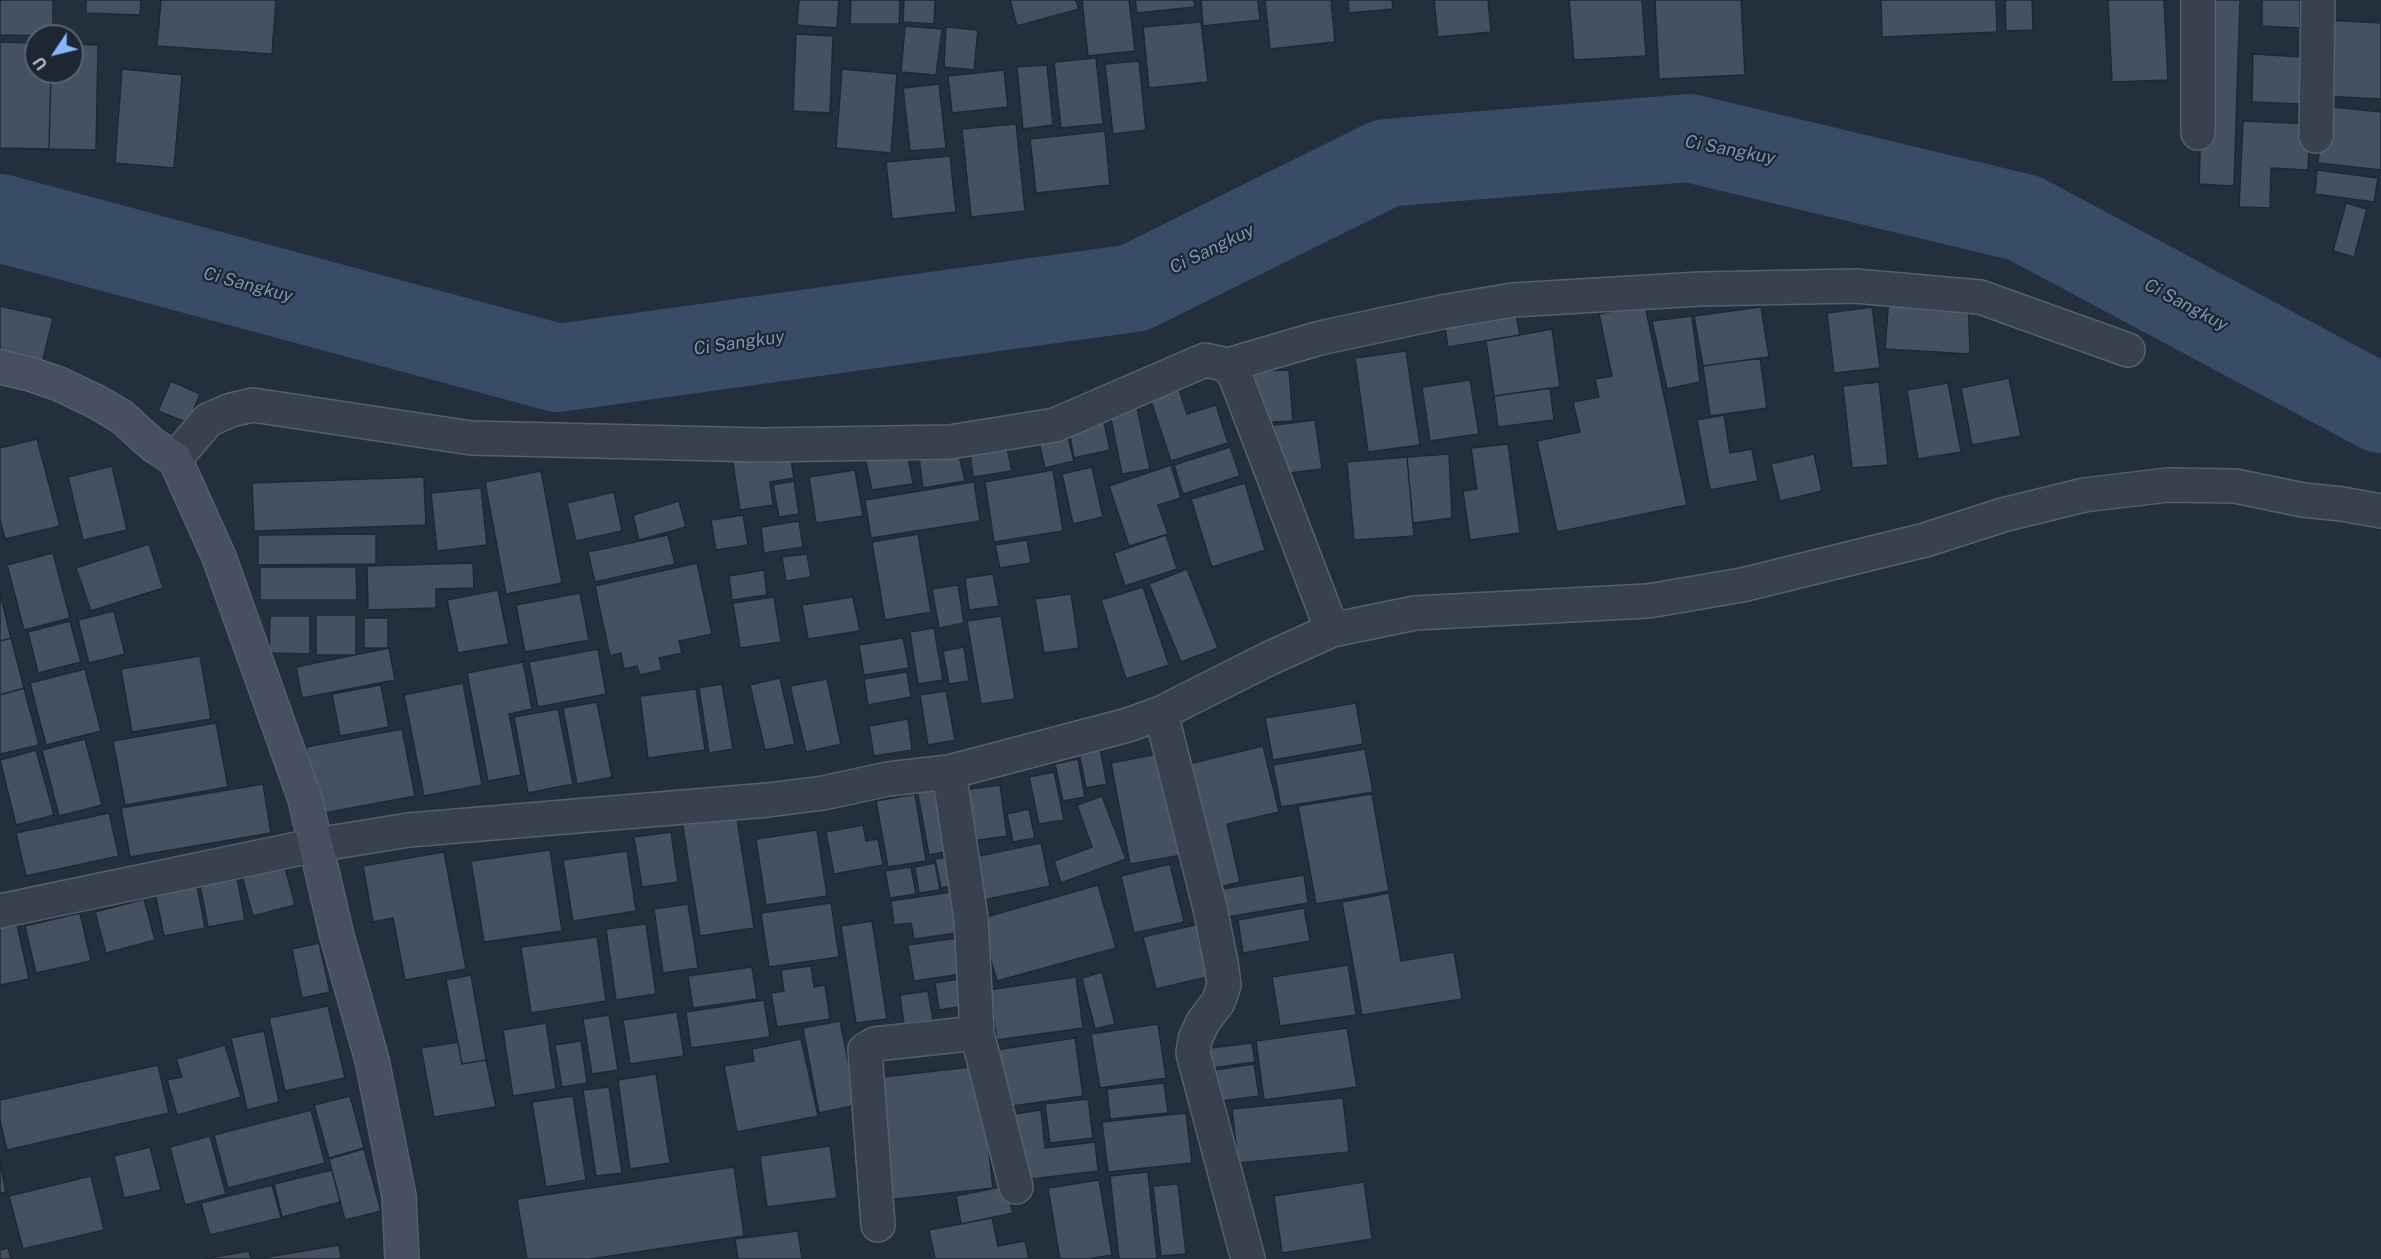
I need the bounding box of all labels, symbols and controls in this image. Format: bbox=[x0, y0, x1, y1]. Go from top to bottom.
north arrow bbox=[24, 24, 84, 84]
text: U bbox=[29, 53, 52, 74]
water label: Ci Sangkuy bbox=[1683, 131, 1777, 169]
water label: Ci Sangkuy bbox=[1166, 219, 1258, 279]
water label: Ci Sangkuy bbox=[201, 263, 295, 307]
water label: Ci Sangkuy bbox=[2140, 274, 2232, 336]
water label: Ci Sangkuy bbox=[692, 326, 786, 360]

